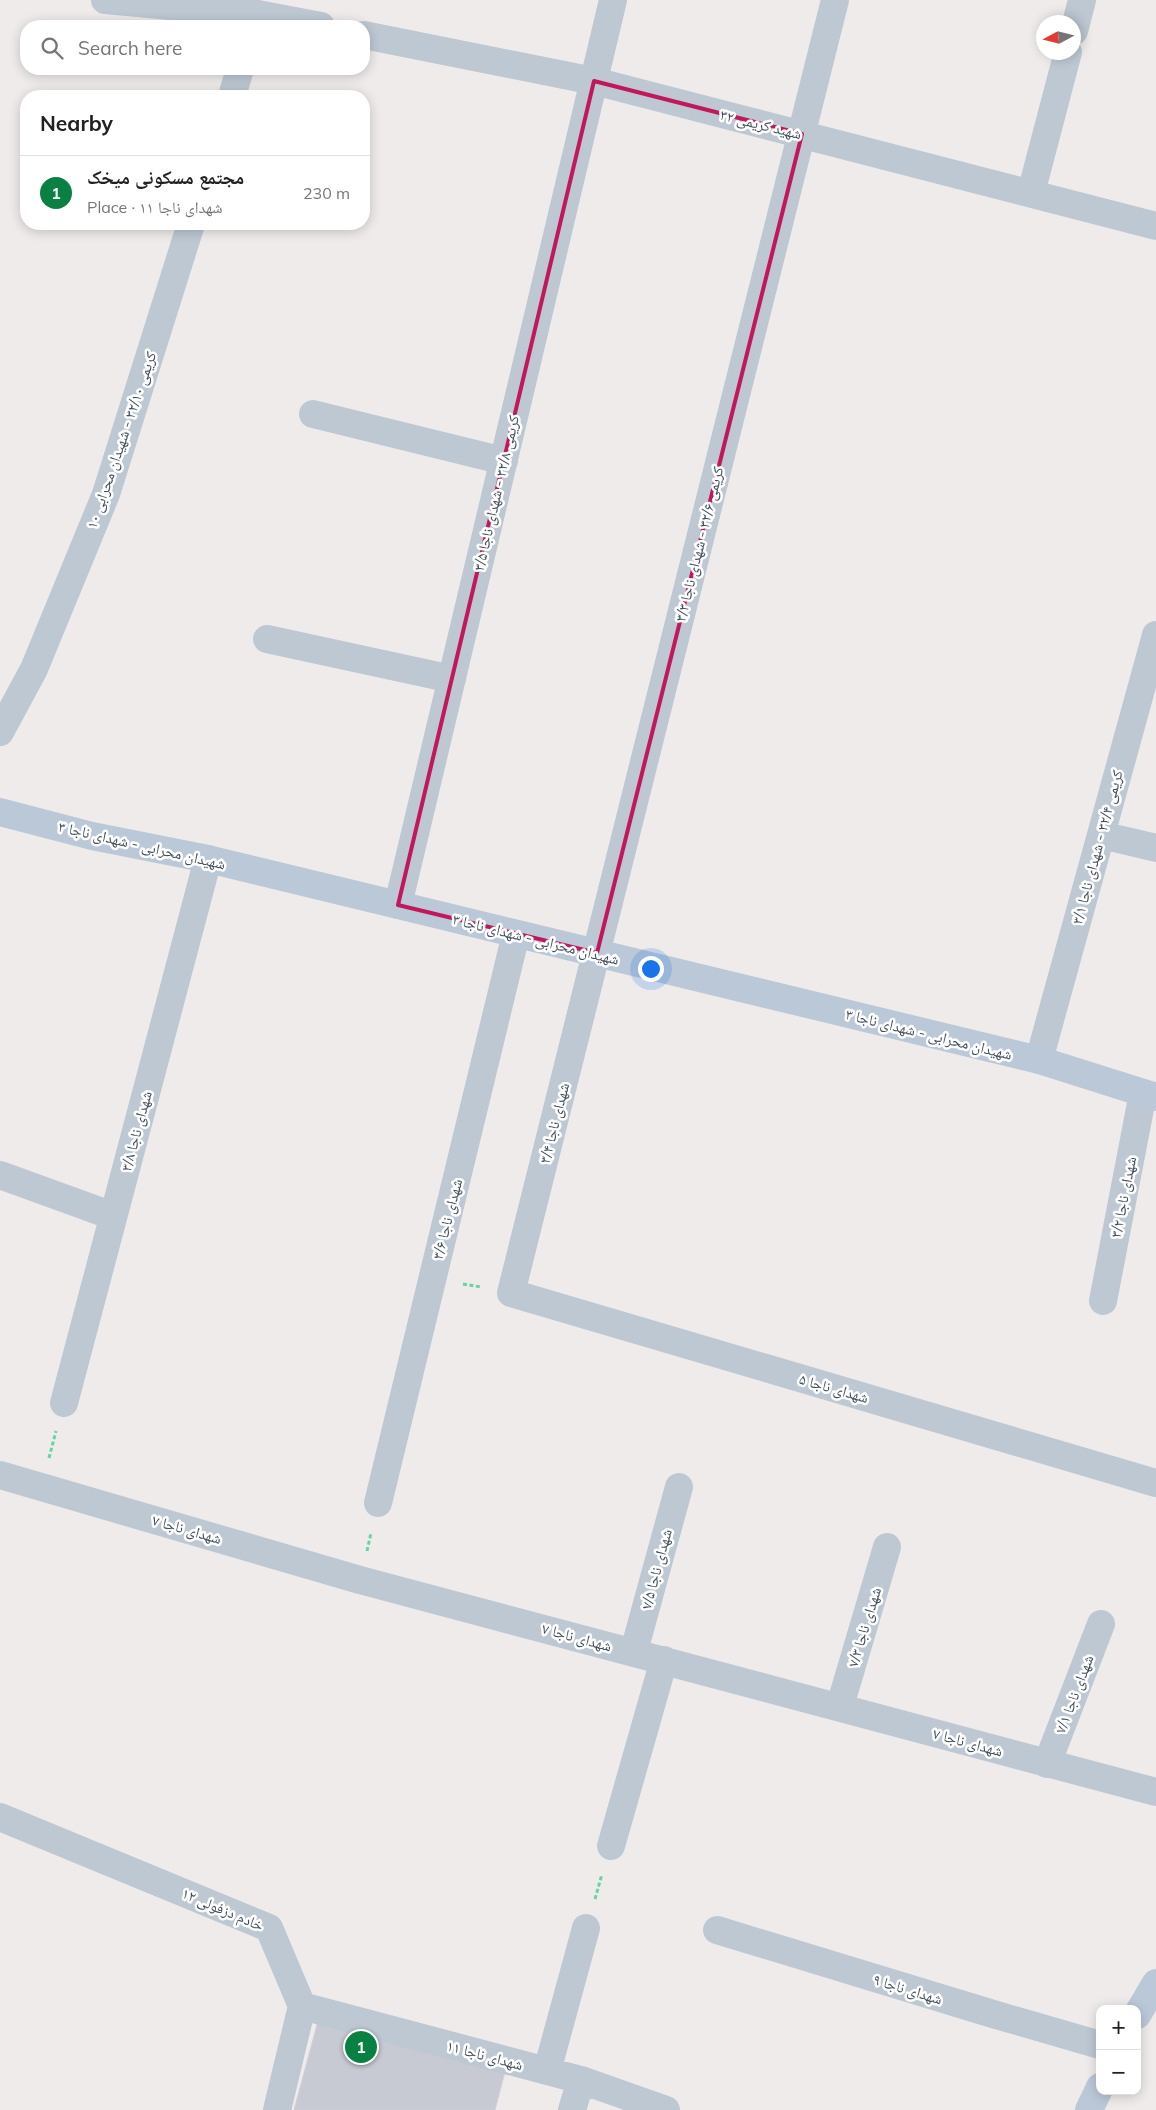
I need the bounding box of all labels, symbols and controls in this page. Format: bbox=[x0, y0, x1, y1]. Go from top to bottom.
north arrow bbox=[1036, 15, 1081, 60]
search box bbox=[20, 20, 370, 75]
icon: search bbox=[38, 34, 66, 62]
text: Search here bbox=[78, 36, 182, 60]
street label: شهید کریمی ۳۲ bbox=[718, 105, 804, 144]
text: Nearby bbox=[40, 110, 113, 136]
text: مجتمع مسکونی میخک bbox=[87, 165, 244, 189]
text: 1 bbox=[51, 183, 61, 203]
text: 230 m bbox=[303, 183, 350, 203]
text: Place · شهدای ناجا ۱۱ bbox=[87, 197, 223, 217]
street label: کریمی ۳۲/۱۰ - شهیدان محرابی ۱۰ bbox=[82, 349, 161, 531]
street label: کریمی ۳۲/۸ - شهدای ناجا ۳/۵ bbox=[469, 413, 524, 573]
street label: کریمی ۳۲/۶ - شهدای ناجا ۳/۳ bbox=[671, 465, 728, 624]
street label: کریمی ۳۲/۴ - شهدای ناجا ۳/۱ bbox=[1067, 768, 1128, 927]
street label: شهیدان محرابی - شهدای ناجا ۳ bbox=[56, 817, 228, 874]
street label: شهیدان محرابی - شهدای ناجا ۳ bbox=[451, 909, 621, 970]
your location bbox=[638, 956, 664, 982]
street label: شهیدان محرابی - شهدای ناجا ۳ bbox=[844, 1004, 1014, 1065]
street label: شهدای ناجا ۳/۴ bbox=[535, 1081, 574, 1166]
street label: شهدای ناجا ۳/۸ bbox=[116, 1089, 157, 1174]
street label: شهدای ناجا ۳/۲ bbox=[1106, 1155, 1141, 1239]
street label: شهدای ناجا ۳/۶ bbox=[428, 1177, 467, 1262]
street label: شهدای ناجا ۵ bbox=[797, 1369, 871, 1408]
street label: شهدای ناجا ۷ bbox=[150, 1510, 224, 1549]
street label: شهدای ناجا ۷/۵ bbox=[636, 1527, 677, 1612]
street label: شهدای ناجا ۷/۳ bbox=[843, 1585, 886, 1669]
street label: شهدای ناجا ۷ bbox=[540, 1619, 614, 1656]
street label: شهدای ناجا ۷/۱ bbox=[1050, 1652, 1099, 1736]
street label: شهدای ناجا ۷ bbox=[931, 1724, 1005, 1761]
street label: خادم دزفولی ۱۲ bbox=[179, 1883, 267, 1936]
street label: شهدای ناجا ۹ bbox=[871, 1969, 945, 2010]
map controls bbox=[1096, 2005, 1141, 2095]
button: + bbox=[1096, 2005, 1141, 2050]
pin: 1 bbox=[345, 2028, 377, 2066]
street label: شهدای ناجا ۱۱ bbox=[445, 2036, 525, 2075]
button: − bbox=[1096, 2050, 1141, 2095]

